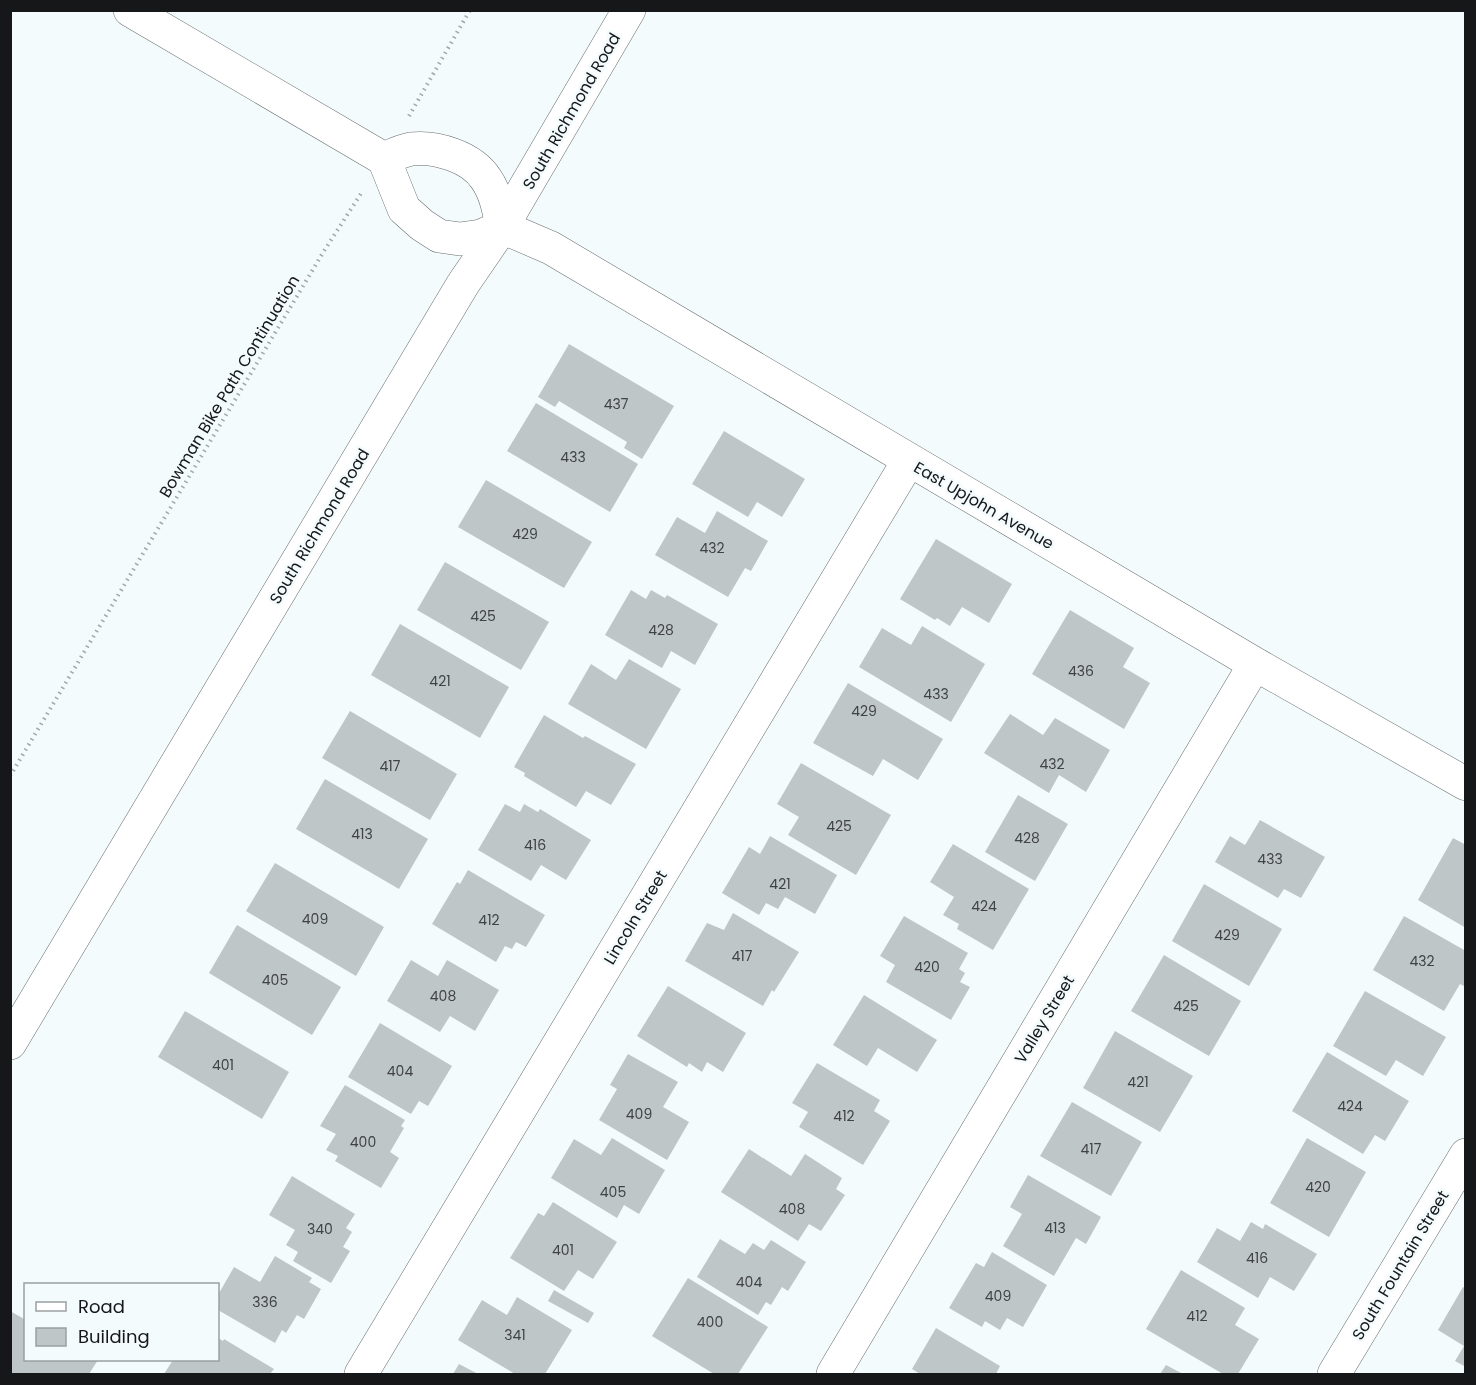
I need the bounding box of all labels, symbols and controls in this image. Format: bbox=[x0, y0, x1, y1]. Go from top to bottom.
street label: South Richmond Road bbox=[517, 29, 626, 194]
street label: Bowman Bike Path Continuation bbox=[154, 271, 305, 502]
house number: 437 bbox=[604, 394, 629, 414]
street label: South Richmond Road bbox=[264, 444, 375, 608]
house number: 433 bbox=[560, 447, 586, 467]
street label: East Upjohn Avenue bbox=[910, 456, 1058, 555]
house number: 429 bbox=[512, 524, 538, 544]
house number: 432 bbox=[699, 538, 725, 558]
house number: 425 bbox=[470, 606, 496, 626]
house number: 428 bbox=[648, 620, 674, 640]
house number: 436 bbox=[1068, 661, 1094, 681]
house number: 421 bbox=[429, 671, 451, 691]
house number: 433 bbox=[923, 684, 949, 704]
house number: 429 bbox=[851, 701, 877, 721]
house number: 432 bbox=[1039, 754, 1065, 774]
house number: 417 bbox=[380, 756, 401, 776]
house number: 425 bbox=[826, 816, 852, 836]
house number: 413 bbox=[351, 824, 373, 844]
house number: 428 bbox=[1014, 828, 1040, 848]
house number: 416 bbox=[524, 835, 546, 855]
house number: 433 bbox=[1257, 849, 1283, 869]
street label: Lincoln Street bbox=[598, 866, 673, 969]
house number: 421 bbox=[769, 874, 791, 894]
house number: 424 bbox=[971, 896, 997, 916]
house number: 409 bbox=[302, 909, 328, 929]
house number: 412 bbox=[478, 910, 500, 930]
house number: 429 bbox=[1214, 925, 1240, 945]
house number: 417 bbox=[732, 946, 753, 966]
house number: 432 bbox=[1409, 951, 1435, 971]
house number: 420 bbox=[914, 957, 940, 977]
house number: 405 bbox=[262, 970, 288, 990]
street label: Valley Street bbox=[1009, 971, 1080, 1068]
house number: 408 bbox=[430, 986, 456, 1006]
house number: 425 bbox=[1173, 996, 1199, 1016]
house number: 401 bbox=[212, 1055, 234, 1075]
house number: 404 bbox=[387, 1061, 413, 1081]
house number: 421 bbox=[1127, 1072, 1149, 1092]
house number: 424 bbox=[1337, 1096, 1363, 1116]
house number: 409 bbox=[626, 1104, 652, 1124]
house number: 412 bbox=[833, 1106, 855, 1126]
house number: 400 bbox=[350, 1132, 376, 1152]
house number: 417 bbox=[1081, 1139, 1102, 1159]
house number: 420 bbox=[1305, 1177, 1331, 1197]
house number: 405 bbox=[600, 1182, 626, 1202]
street label: South Fountain Street bbox=[1347, 1186, 1454, 1344]
house number: 408 bbox=[779, 1199, 805, 1219]
house number: 413 bbox=[1044, 1218, 1066, 1238]
house number: 340 bbox=[307, 1219, 333, 1239]
house number: 401 bbox=[552, 1240, 574, 1260]
house number: 416 bbox=[1246, 1248, 1268, 1268]
house number: 404 bbox=[736, 1272, 762, 1292]
legend bbox=[24, 1283, 219, 1361]
house number: 409 bbox=[985, 1286, 1011, 1306]
house number: 336 bbox=[252, 1292, 278, 1312]
text: Road bbox=[78, 1294, 125, 1319]
house number: 412 bbox=[1186, 1306, 1208, 1326]
house number: 400 bbox=[697, 1312, 723, 1332]
text: Building bbox=[78, 1324, 150, 1349]
house number: 341 bbox=[504, 1325, 526, 1345]

